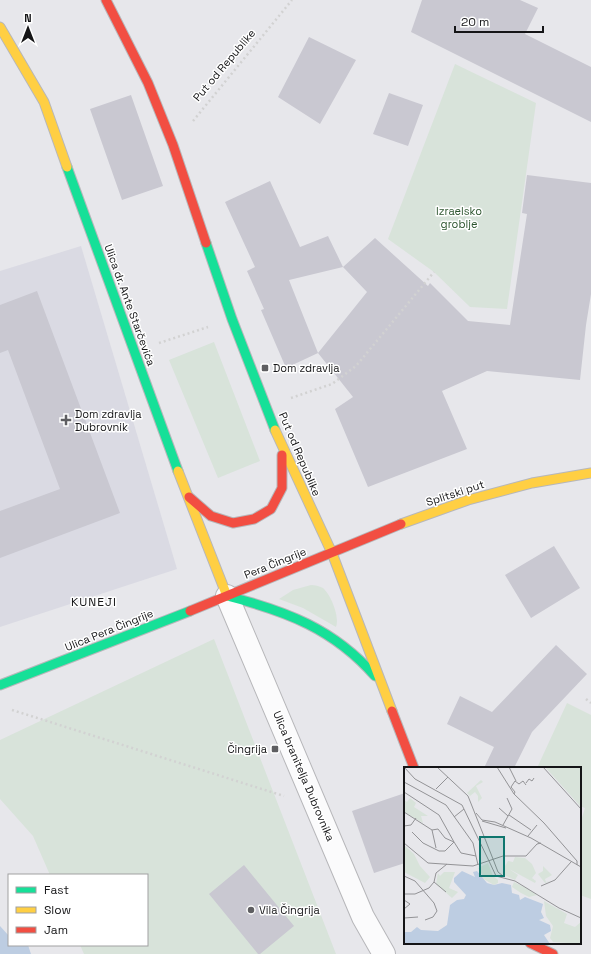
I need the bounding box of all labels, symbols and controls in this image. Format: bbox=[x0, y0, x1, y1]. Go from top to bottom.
north arrow bbox=[8, 8, 48, 48]
scale bar bbox=[455, 8, 543, 34]
text: N bbox=[24, 11, 32, 25]
text: 20 m bbox=[461, 14, 489, 30]
street label: Put od Republike bbox=[190, 26, 258, 104]
park label: Izraelsko groblje bbox=[436, 204, 482, 231]
street label: Ulica dr. Ante Starčevića bbox=[101, 242, 159, 368]
place label: Dom zdravlja bbox=[273, 361, 340, 375]
marker: Dom zdravlja bbox=[260, 363, 270, 373]
place label: Dom zdravlja Dubrovnik bbox=[75, 407, 142, 434]
street label: Put od Republike bbox=[276, 410, 324, 498]
marker: Dom zdravlja Dubrovnik bbox=[60, 414, 72, 426]
street label: Splitski put bbox=[424, 477, 486, 509]
street label: Pera Čingrije bbox=[242, 544, 308, 582]
district label: KUNEJI bbox=[71, 594, 117, 610]
street label: Ulica Pera Čingrije bbox=[63, 606, 155, 654]
street label: Ulica branitelja Dubrovnika bbox=[270, 709, 338, 844]
place label: Čingrija bbox=[228, 742, 268, 756]
marker: Čingrija bbox=[270, 744, 280, 754]
inset map bbox=[404, 767, 581, 944]
legend bbox=[8, 874, 148, 946]
text: Fast bbox=[44, 882, 69, 898]
text: Slow bbox=[44, 902, 71, 918]
place label: Vila Čingrija bbox=[259, 903, 320, 917]
marker: Vila Čingrija bbox=[246, 905, 256, 915]
text: Jam bbox=[44, 922, 68, 938]

